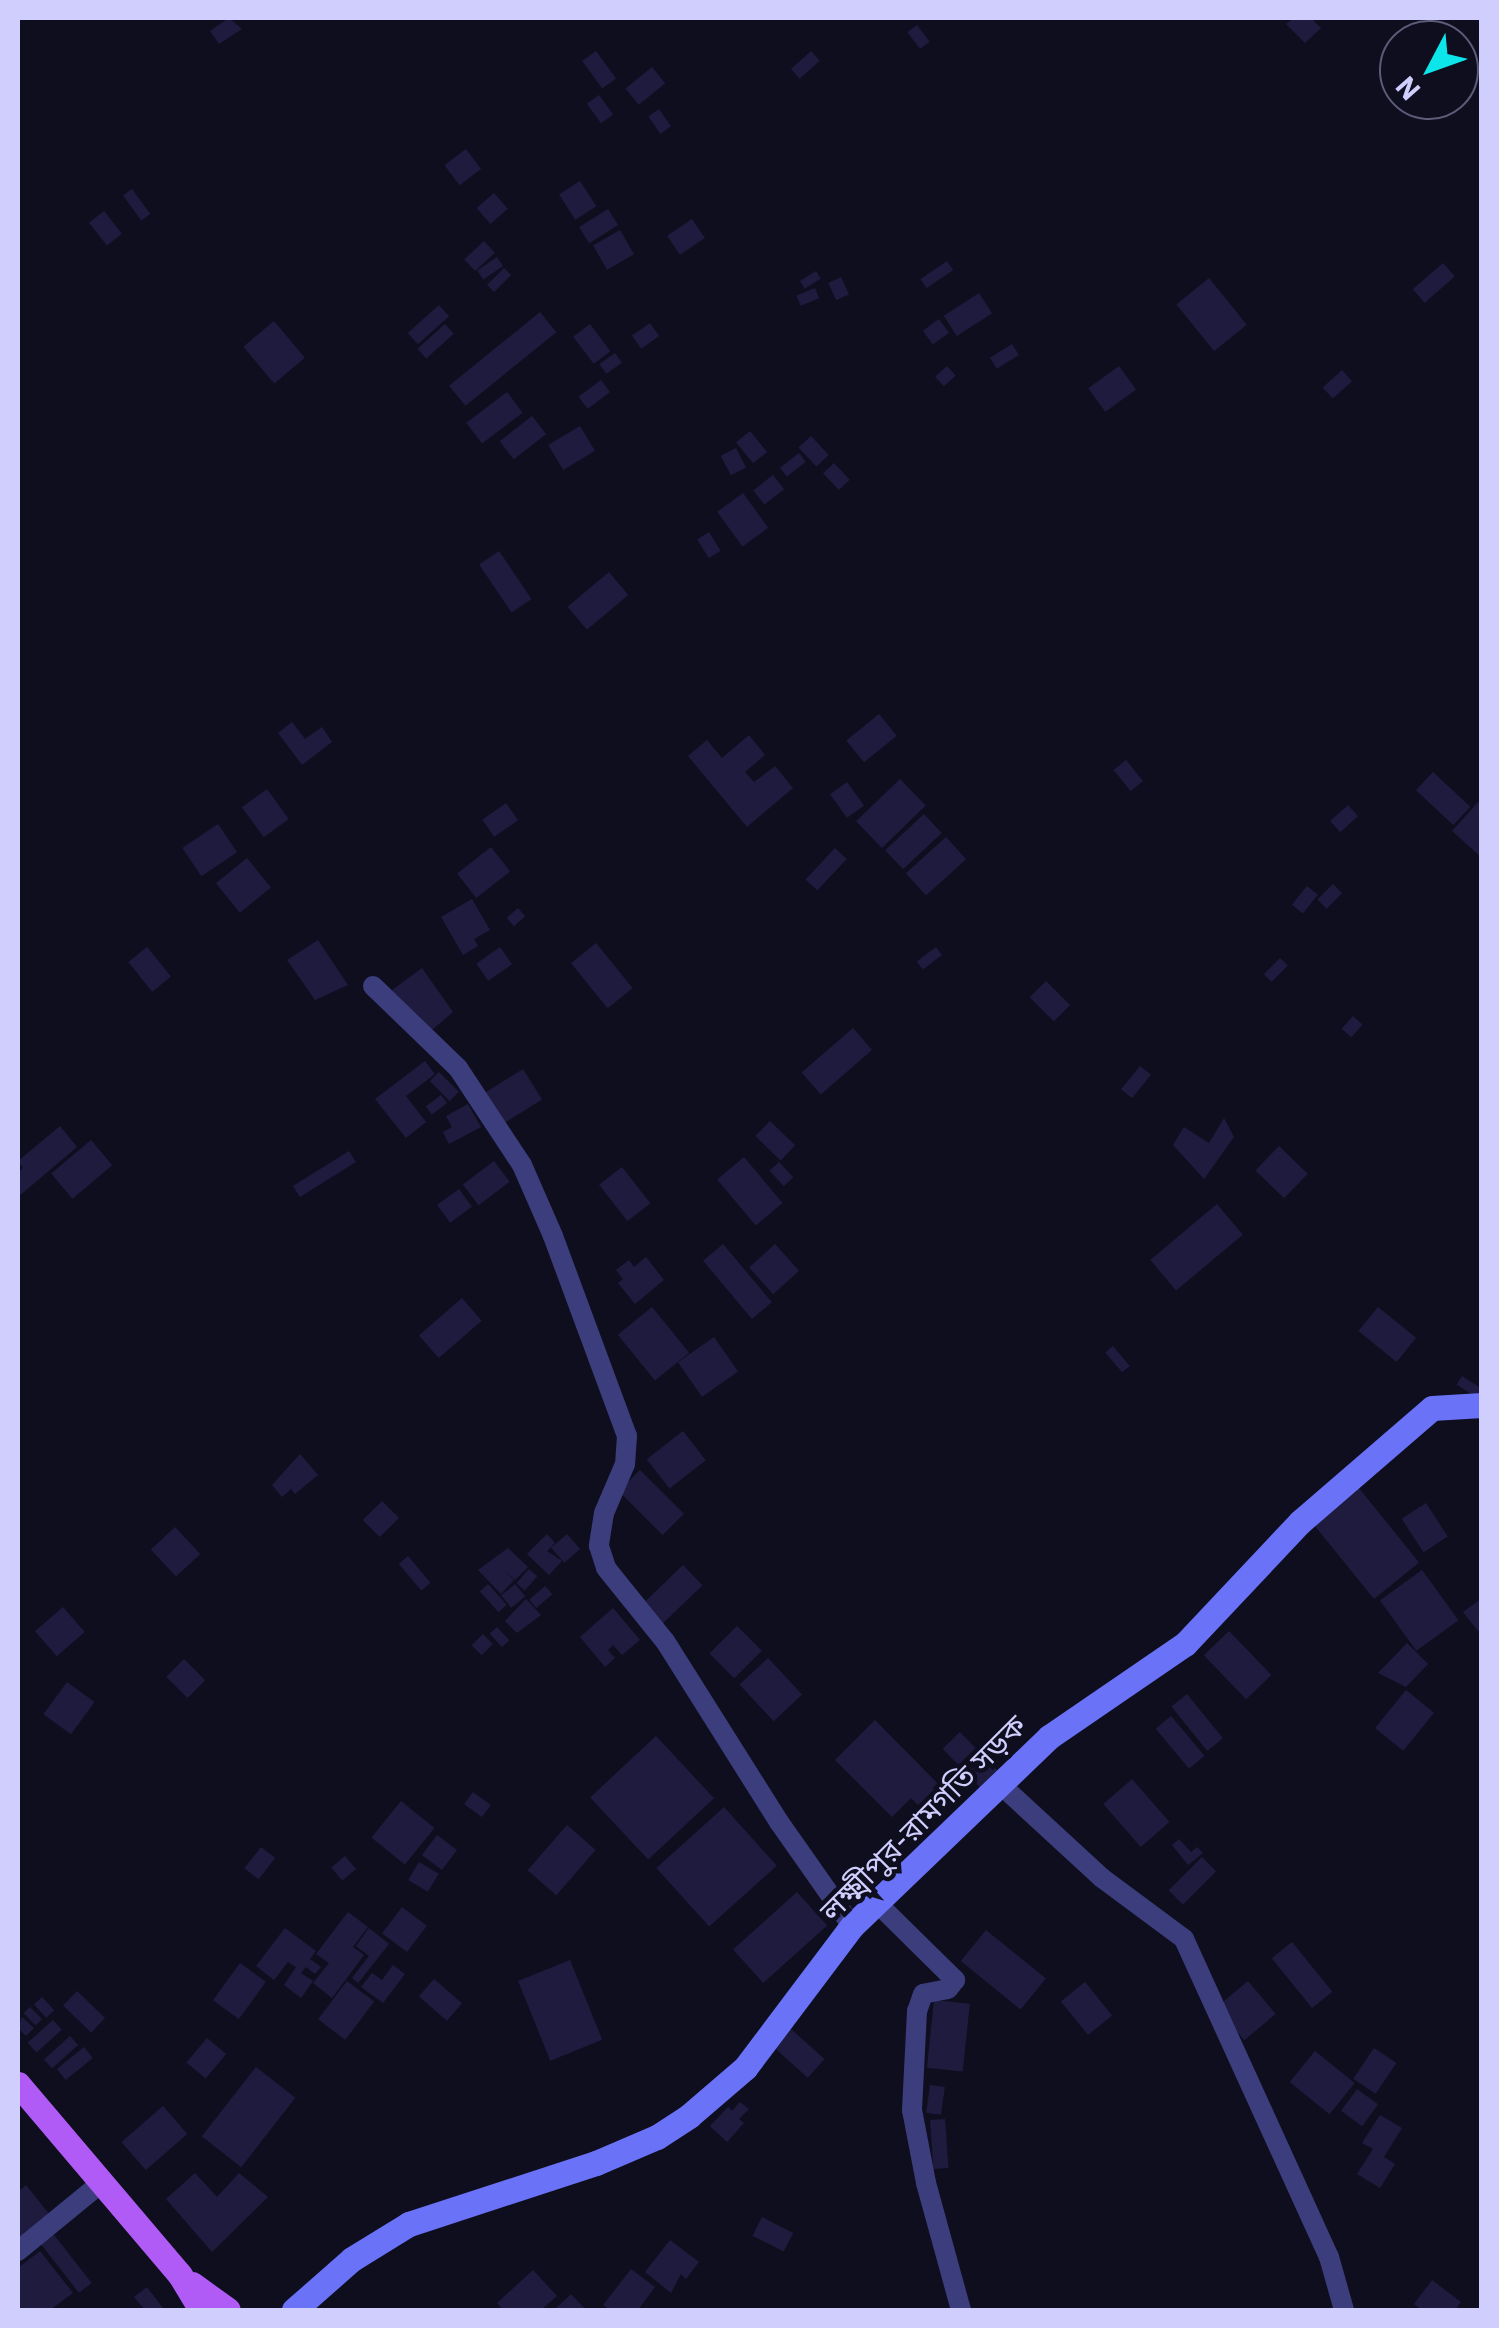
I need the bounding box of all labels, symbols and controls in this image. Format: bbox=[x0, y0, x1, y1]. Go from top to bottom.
north arrow bbox=[1379, 20, 1479, 120]
text: N bbox=[1387, 69, 1428, 108]
street label: লক্ষ্মীপুর-রামগতি সড়ক bbox=[813, 1708, 1033, 1928]

